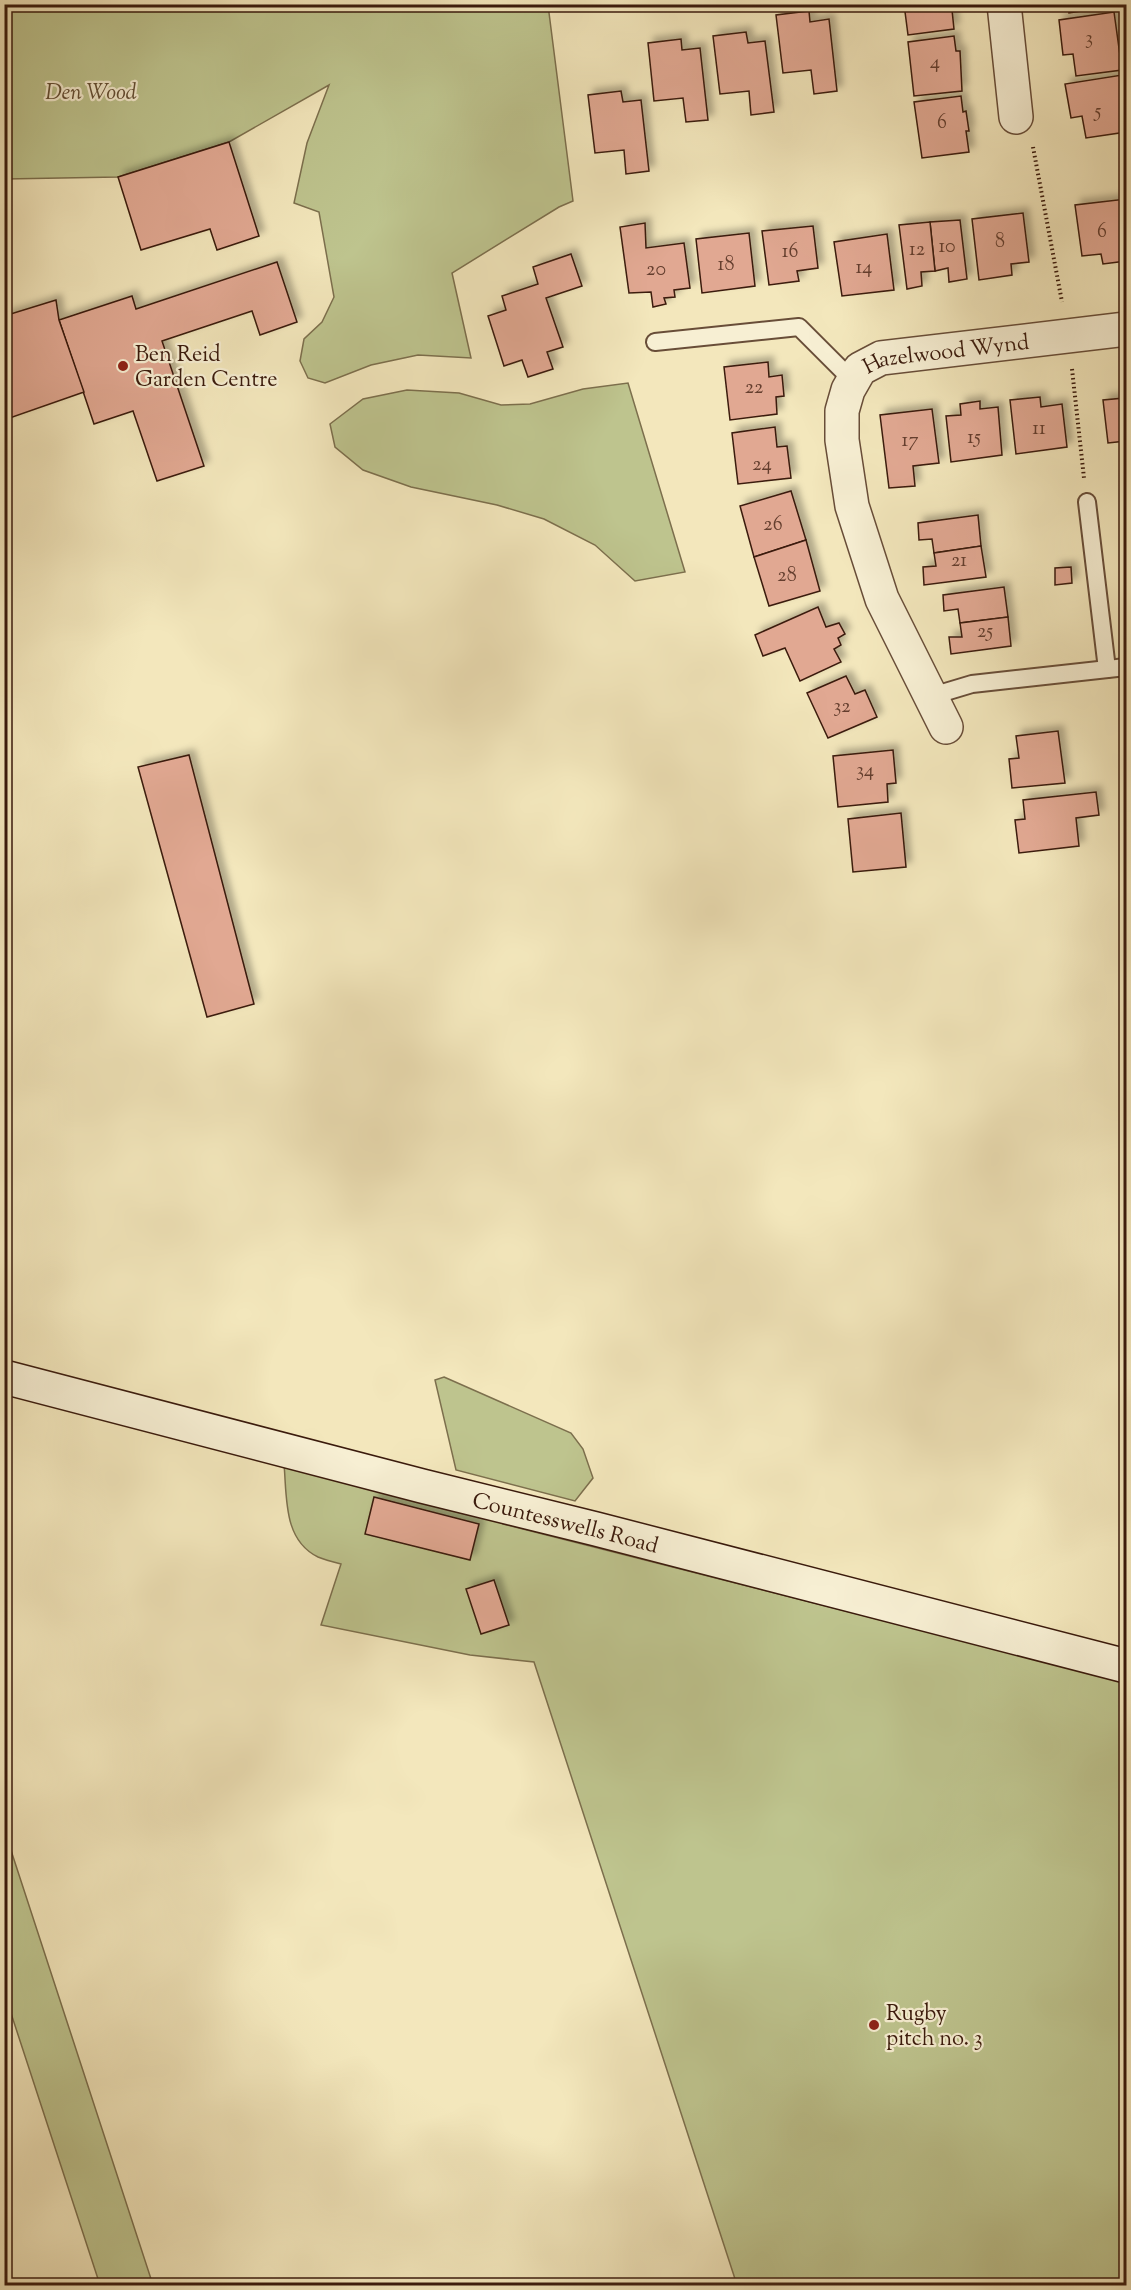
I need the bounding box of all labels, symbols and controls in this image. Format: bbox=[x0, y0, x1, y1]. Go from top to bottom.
house number: 3 bbox=[1085, 25, 1093, 54]
house number: 4 bbox=[930, 49, 940, 78]
park label: Den Wood bbox=[45, 78, 137, 110]
house number: 5 bbox=[1094, 98, 1102, 127]
house number: 6 bbox=[937, 109, 947, 138]
house number: 6 bbox=[1097, 218, 1107, 247]
house number: 8 bbox=[995, 228, 1005, 257]
house number: 10 bbox=[938, 233, 956, 262]
house number: 12 bbox=[909, 236, 925, 265]
house number: 16 bbox=[782, 238, 798, 267]
house number: 18 bbox=[718, 251, 734, 280]
house number: 14 bbox=[856, 254, 872, 283]
house number: 20 bbox=[646, 256, 666, 285]
street label: Hazelwood Wynd bbox=[858, 328, 1031, 384]
place label: Ben Reid Garden Centre bbox=[135, 340, 277, 397]
marker: Ben Reid Garden Centre bbox=[116, 359, 130, 373]
house number: 22 bbox=[745, 374, 763, 403]
house number: 11 bbox=[1032, 415, 1046, 444]
house number: 15 bbox=[967, 424, 981, 453]
house number: 17 bbox=[902, 427, 918, 456]
house number: 24 bbox=[752, 451, 772, 480]
house number: 26 bbox=[763, 511, 783, 540]
house number: 21 bbox=[951, 547, 967, 576]
house number: 28 bbox=[777, 562, 797, 591]
house number: 25 bbox=[977, 618, 993, 647]
house number: 32 bbox=[833, 693, 851, 722]
house number: 34 bbox=[856, 757, 874, 786]
street label: Countesswells Road bbox=[468, 1486, 661, 1563]
place label: Rugby pitch no. 3 bbox=[886, 1999, 983, 2056]
marker: Rugby pitch no. 3 bbox=[867, 2018, 881, 2032]

